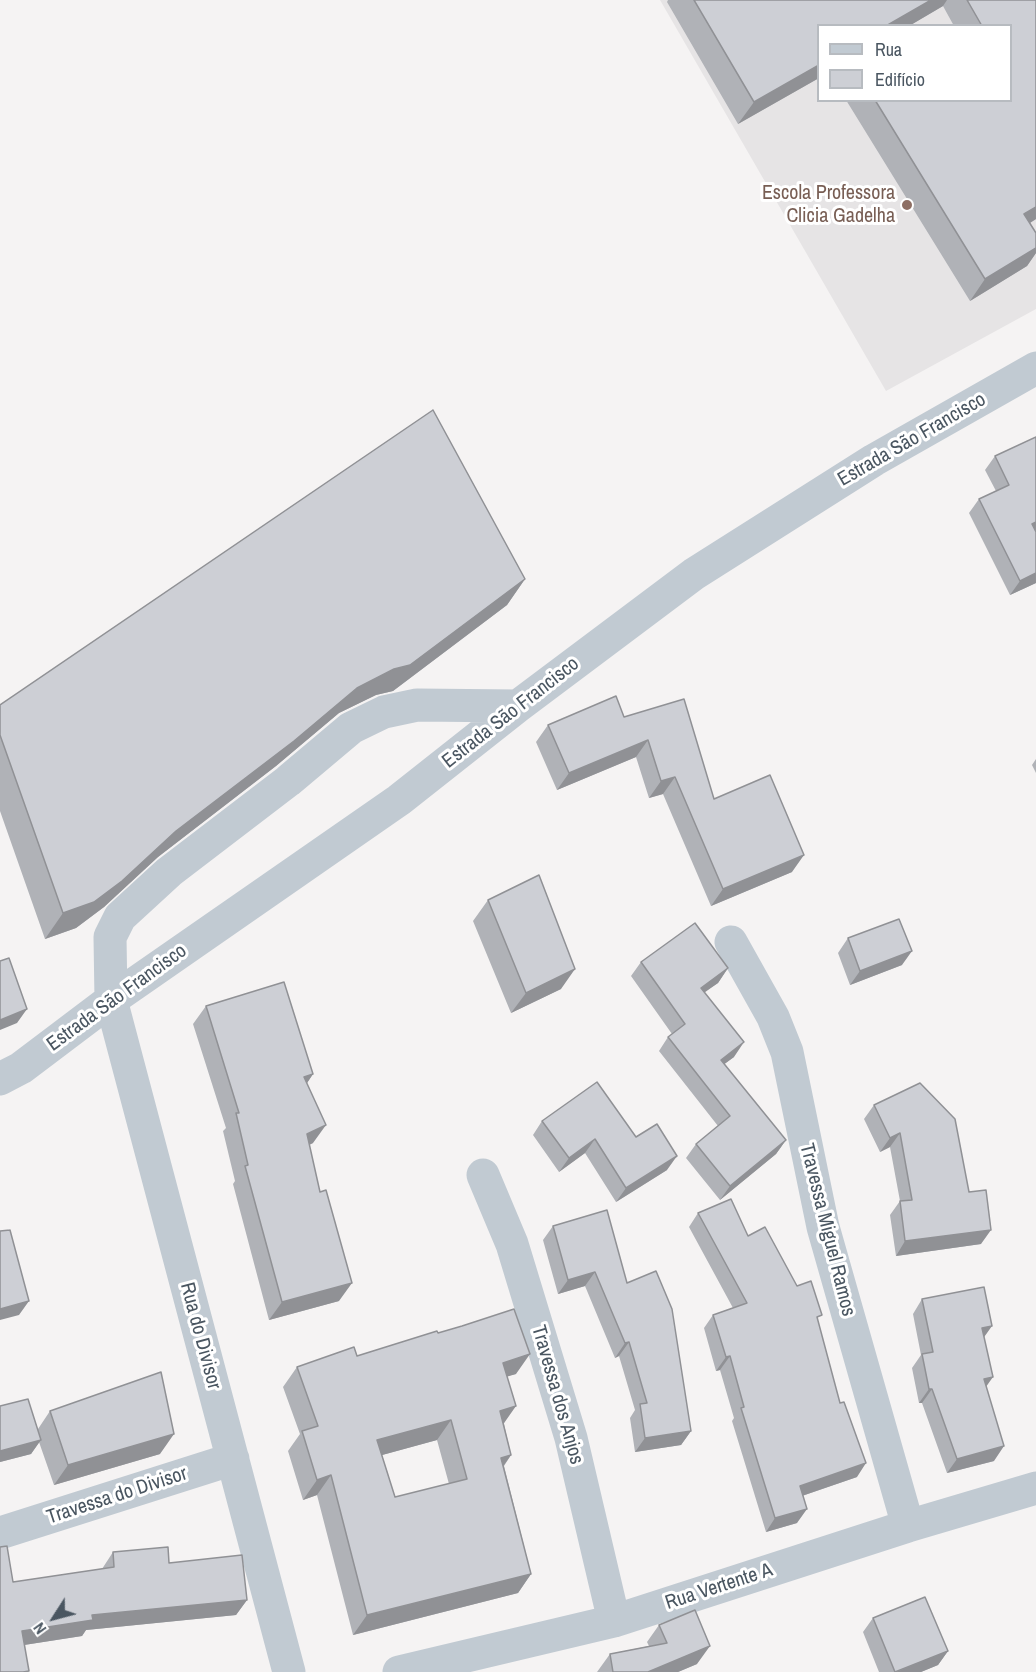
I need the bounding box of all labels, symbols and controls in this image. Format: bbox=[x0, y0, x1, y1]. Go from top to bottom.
legend bbox=[817, 24, 1012, 102]
text: Rua bbox=[875, 37, 902, 62]
text: Edifício bbox=[875, 67, 925, 92]
place label: Escola Professora Clicia Gadelha bbox=[762, 182, 895, 229]
marker: Escola Professora Clicia Gadelha bbox=[900, 198, 914, 212]
street label: Estrada São Francisco bbox=[834, 388, 990, 492]
street label: Estrada São Francisco bbox=[438, 652, 584, 774]
street label: Estrada São Francisco bbox=[42, 939, 192, 1057]
street label: Travessa Miguel Ramos bbox=[794, 1141, 860, 1319]
street label: Rua do Divisor bbox=[174, 1280, 226, 1392]
street label: Travessa dos Anjos bbox=[526, 1323, 588, 1467]
street label: Travessa do Divisor bbox=[44, 1462, 190, 1530]
street label: Rua Vertente A bbox=[662, 1558, 776, 1616]
north arrow bbox=[24, 1588, 84, 1648]
text: N bbox=[28, 1618, 51, 1639]

